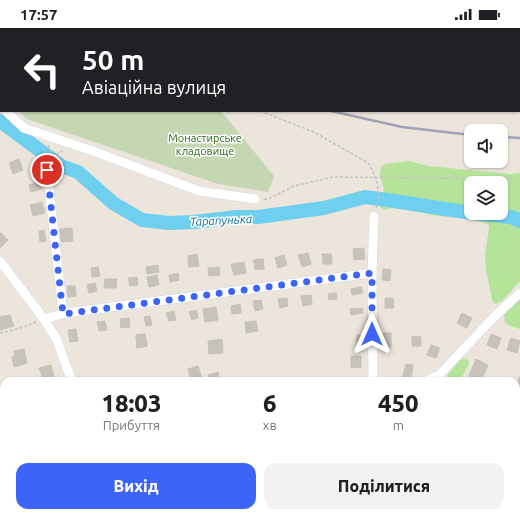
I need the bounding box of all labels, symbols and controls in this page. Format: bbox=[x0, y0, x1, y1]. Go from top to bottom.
text: 17:57 bbox=[20, 6, 58, 23]
icon: left bbox=[16, 44, 68, 96]
text: 50 m bbox=[82, 44, 144, 75]
text: Авіаційна вулиця bbox=[82, 77, 226, 97]
map controls bbox=[464, 124, 508, 220]
button: sound bbox=[464, 124, 508, 168]
park label: Монастирське кладовище bbox=[168, 132, 242, 157]
pin bbox=[30, 153, 64, 187]
icon: arrive bbox=[36, 159, 58, 181]
button: layers bbox=[464, 176, 508, 220]
water label: Тарапунька bbox=[189, 212, 253, 228]
position arrow bbox=[351, 313, 393, 355]
text: 18:03 bbox=[101, 390, 161, 417]
text: 6 bbox=[263, 390, 276, 417]
text: 450 bbox=[378, 390, 419, 417]
text: Прибуття bbox=[103, 418, 160, 432]
text: хв bbox=[263, 418, 277, 432]
text: m bbox=[393, 418, 404, 432]
button: Вихід bbox=[16, 463, 256, 509]
button: Поділитися bbox=[264, 463, 504, 509]

